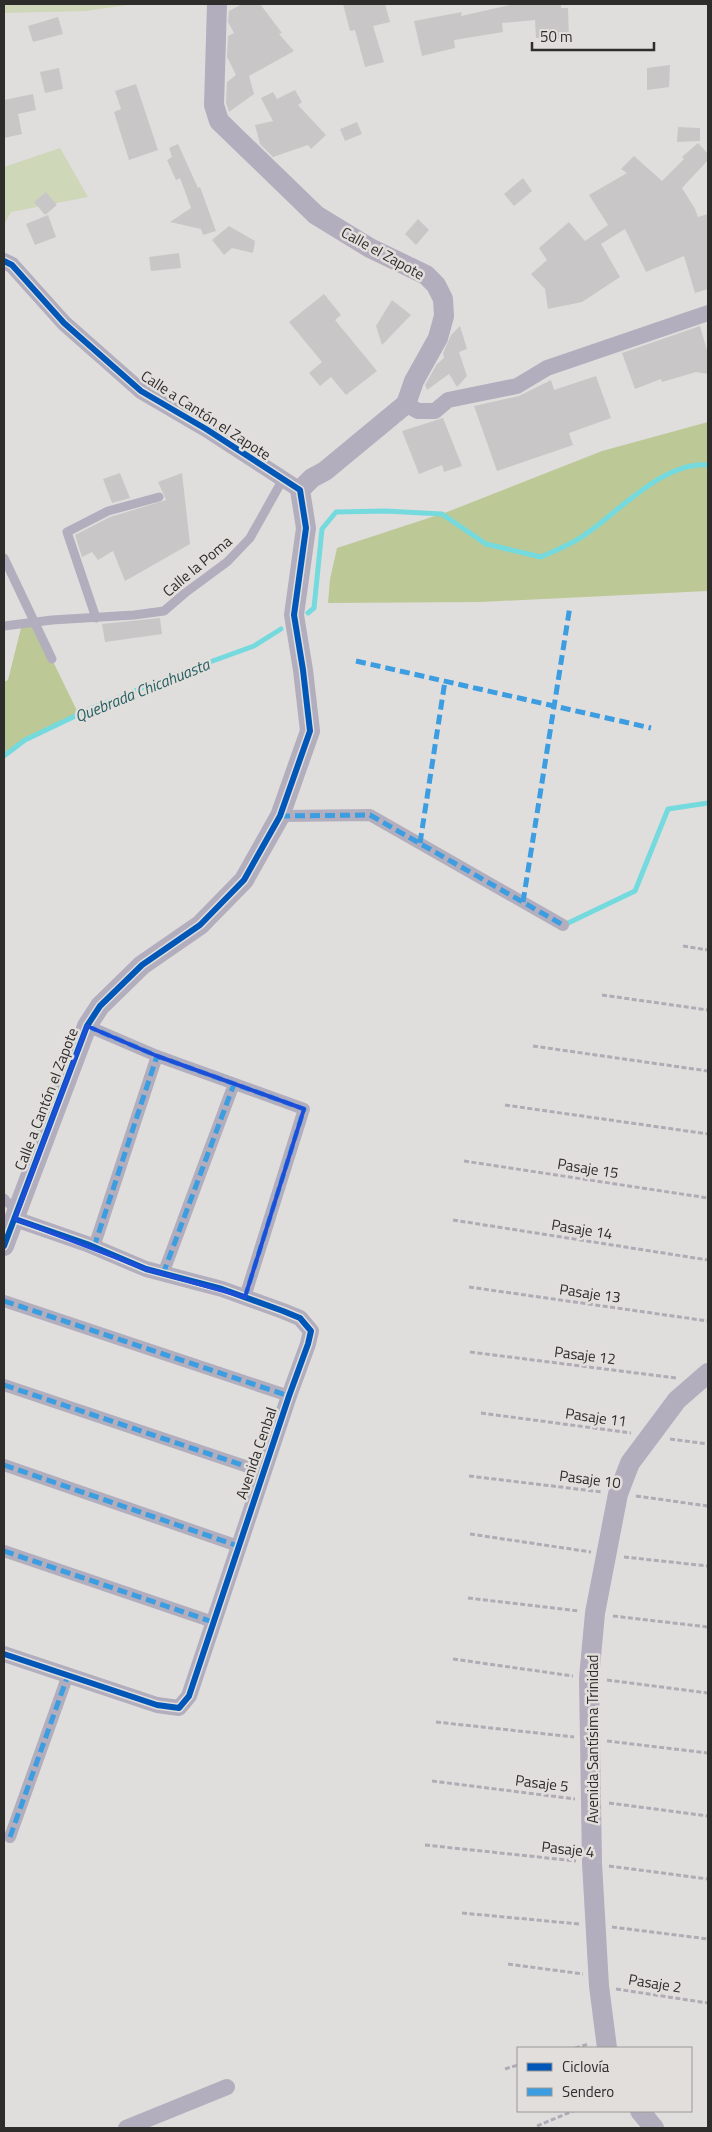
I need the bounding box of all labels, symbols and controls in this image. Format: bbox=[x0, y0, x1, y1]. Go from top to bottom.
scale bar bbox=[532, 20, 654, 52]
text: 50 m bbox=[540, 25, 573, 48]
street label: Calle el Zapote bbox=[337, 221, 429, 285]
street label: Calle a Cantón el Zapote bbox=[136, 364, 276, 466]
street label: Calle la Poma bbox=[157, 530, 237, 602]
water label: Quebrada Chicahuasta bbox=[71, 652, 214, 728]
street label: Calle a Cantón el Zapote bbox=[8, 1024, 84, 1174]
street label: Pasaje 15 bbox=[556, 1152, 620, 1184]
street label: Pasaje 14 bbox=[550, 1213, 614, 1245]
street label: Pasaje 13 bbox=[558, 1277, 622, 1309]
street label: Pasaje 12 bbox=[553, 1340, 617, 1370]
street label: Pasaje 11 bbox=[564, 1401, 628, 1433]
street label: Avenida Cenbal bbox=[230, 1404, 282, 1502]
street label: Pasaje 10 bbox=[558, 1464, 622, 1494]
street label: Avenida Santísima Trinidad bbox=[581, 1654, 604, 1824]
street label: Pasaje 5 bbox=[514, 1768, 570, 1798]
street label: Pasaje 4 bbox=[540, 1835, 596, 1863]
street label: Pasaje 2 bbox=[627, 1967, 683, 1999]
legend bbox=[517, 2047, 692, 2112]
text: Ciclovía bbox=[562, 2055, 610, 2078]
text: Sendero bbox=[562, 2080, 614, 2103]

